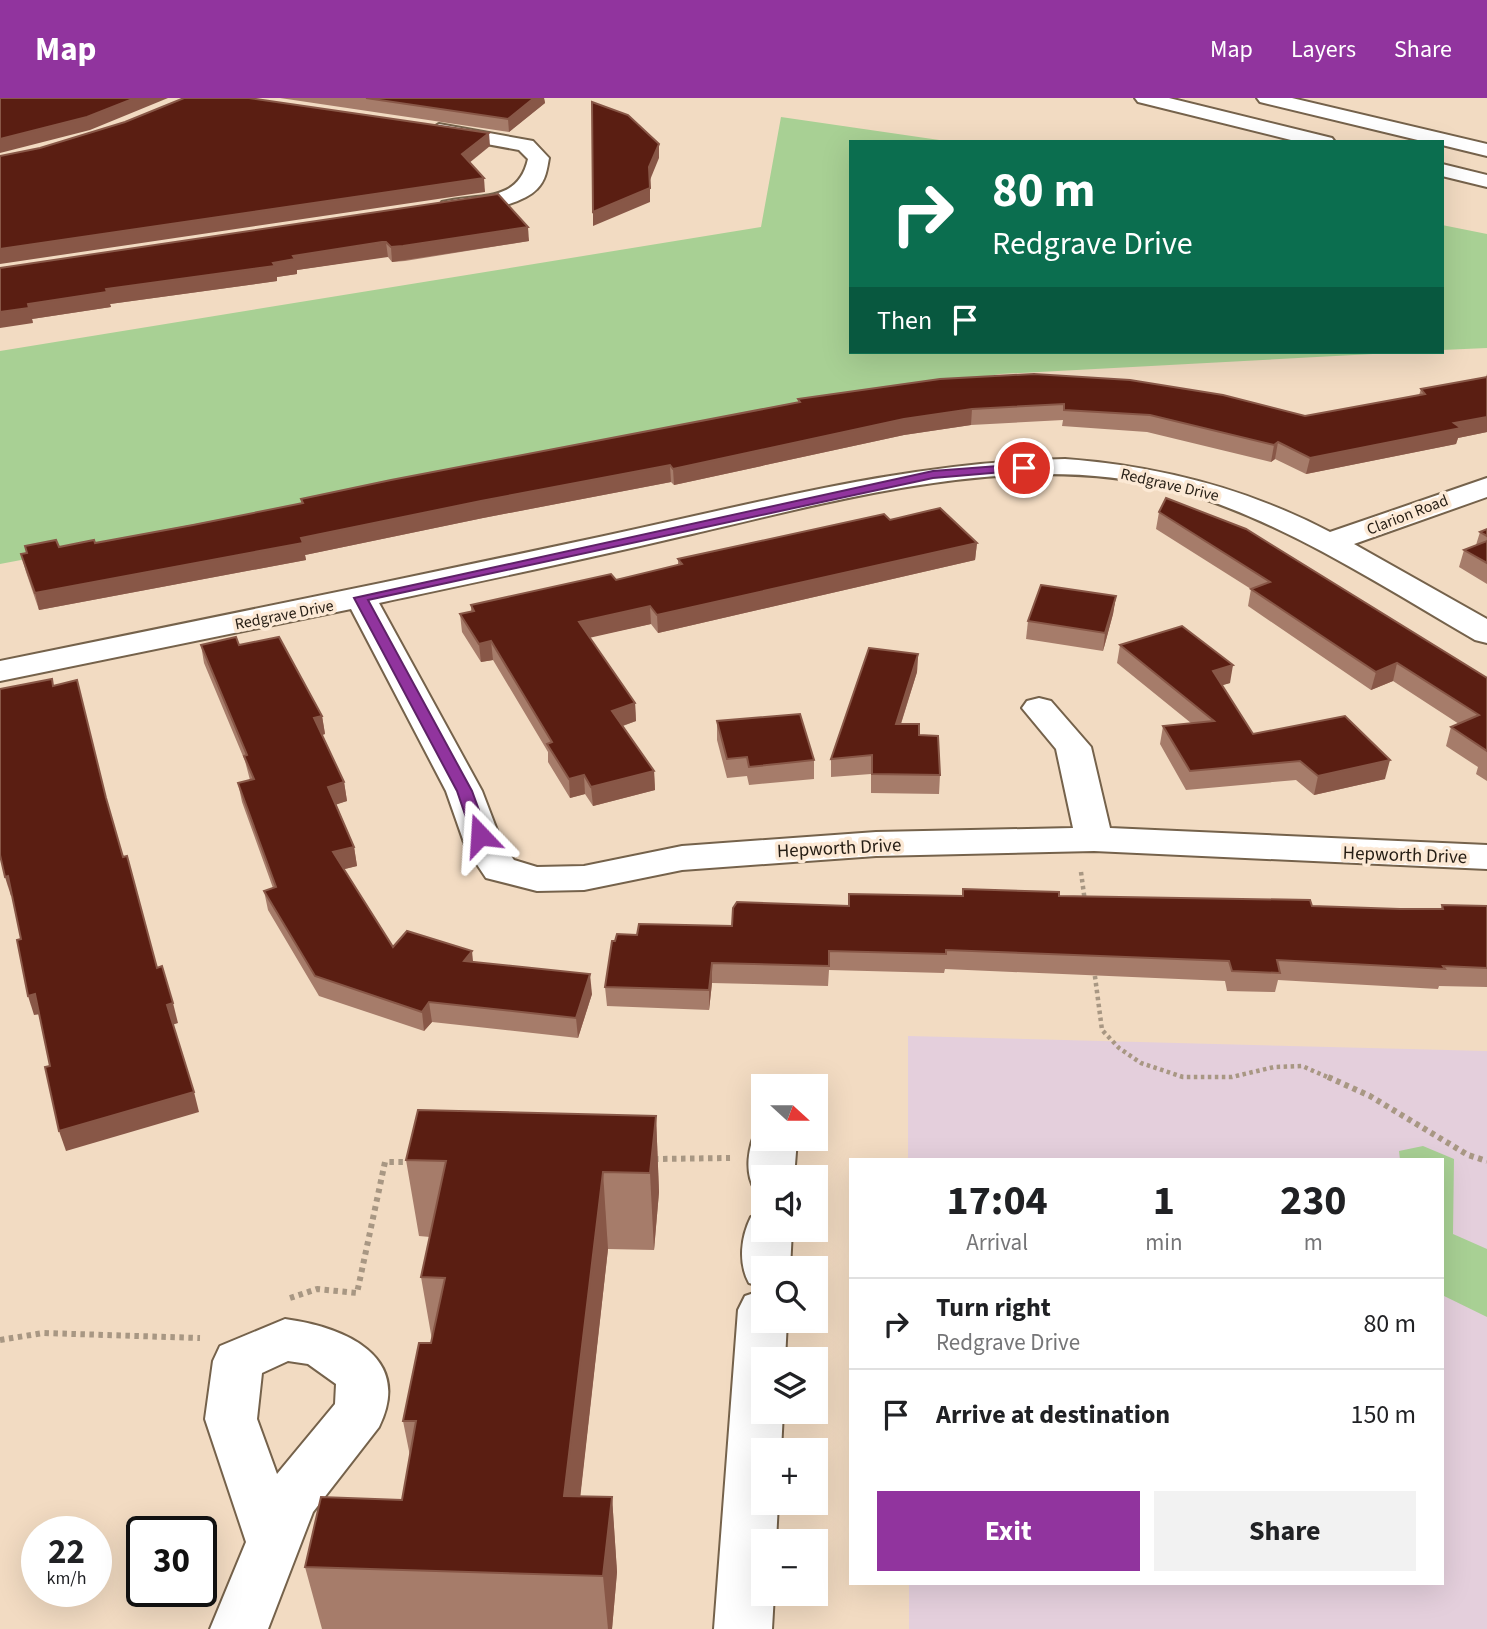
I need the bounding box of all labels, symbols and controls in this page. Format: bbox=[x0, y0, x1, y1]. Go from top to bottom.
text: Map bbox=[35, 26, 96, 73]
text: Map bbox=[1210, 32, 1253, 67]
text: Layers bbox=[1291, 32, 1356, 67]
text: Share bbox=[1394, 32, 1452, 67]
text: 80 m bbox=[992, 156, 1096, 226]
icon: right bbox=[877, 168, 968, 259]
text: Redgrave Drive bbox=[992, 221, 1193, 267]
icon: arrive bbox=[946, 301, 984, 339]
text: Then bbox=[877, 302, 932, 339]
pin bbox=[994, 438, 1054, 498]
icon: arrive bbox=[1005, 449, 1043, 487]
street label: Redgrave Drive bbox=[1118, 463, 1221, 507]
street label: Clarion Road bbox=[1363, 489, 1451, 541]
street label: Redgrave Drive bbox=[233, 595, 336, 635]
position arrow bbox=[443, 798, 517, 872]
street label: Hepworth Drive bbox=[776, 832, 902, 865]
street label: Hepworth Drive bbox=[1342, 840, 1468, 871]
north arrow bbox=[751, 1074, 828, 1152]
map controls bbox=[751, 1074, 828, 1606]
button: sound bbox=[751, 1165, 828, 1242]
text: 17:04 bbox=[946, 1171, 1048, 1231]
text: 1 bbox=[1153, 1171, 1175, 1231]
text: 230 bbox=[1280, 1171, 1347, 1231]
text: Arrival bbox=[966, 1226, 1028, 1259]
text: min bbox=[1145, 1226, 1183, 1259]
text: m bbox=[1304, 1226, 1323, 1259]
button: search bbox=[751, 1256, 828, 1333]
text: Turn right bbox=[936, 1289, 1051, 1326]
icon: right bbox=[877, 1305, 915, 1343]
text: 80 m bbox=[1363, 1305, 1416, 1342]
text: Redgrave Drive bbox=[936, 1326, 1080, 1359]
button: layers bbox=[751, 1347, 828, 1424]
icon: arrive bbox=[877, 1396, 915, 1434]
text: Arrive at destination bbox=[936, 1396, 1170, 1433]
text: 150 m bbox=[1350, 1396, 1416, 1433]
button: + bbox=[751, 1438, 828, 1515]
button: Exit bbox=[877, 1491, 1140, 1571]
button: Share bbox=[1154, 1491, 1416, 1571]
speed limit sign: 30 bbox=[126, 1516, 217, 1607]
text: 22 bbox=[48, 1527, 85, 1577]
button: − bbox=[751, 1529, 828, 1606]
text: km/h bbox=[47, 1566, 86, 1591]

